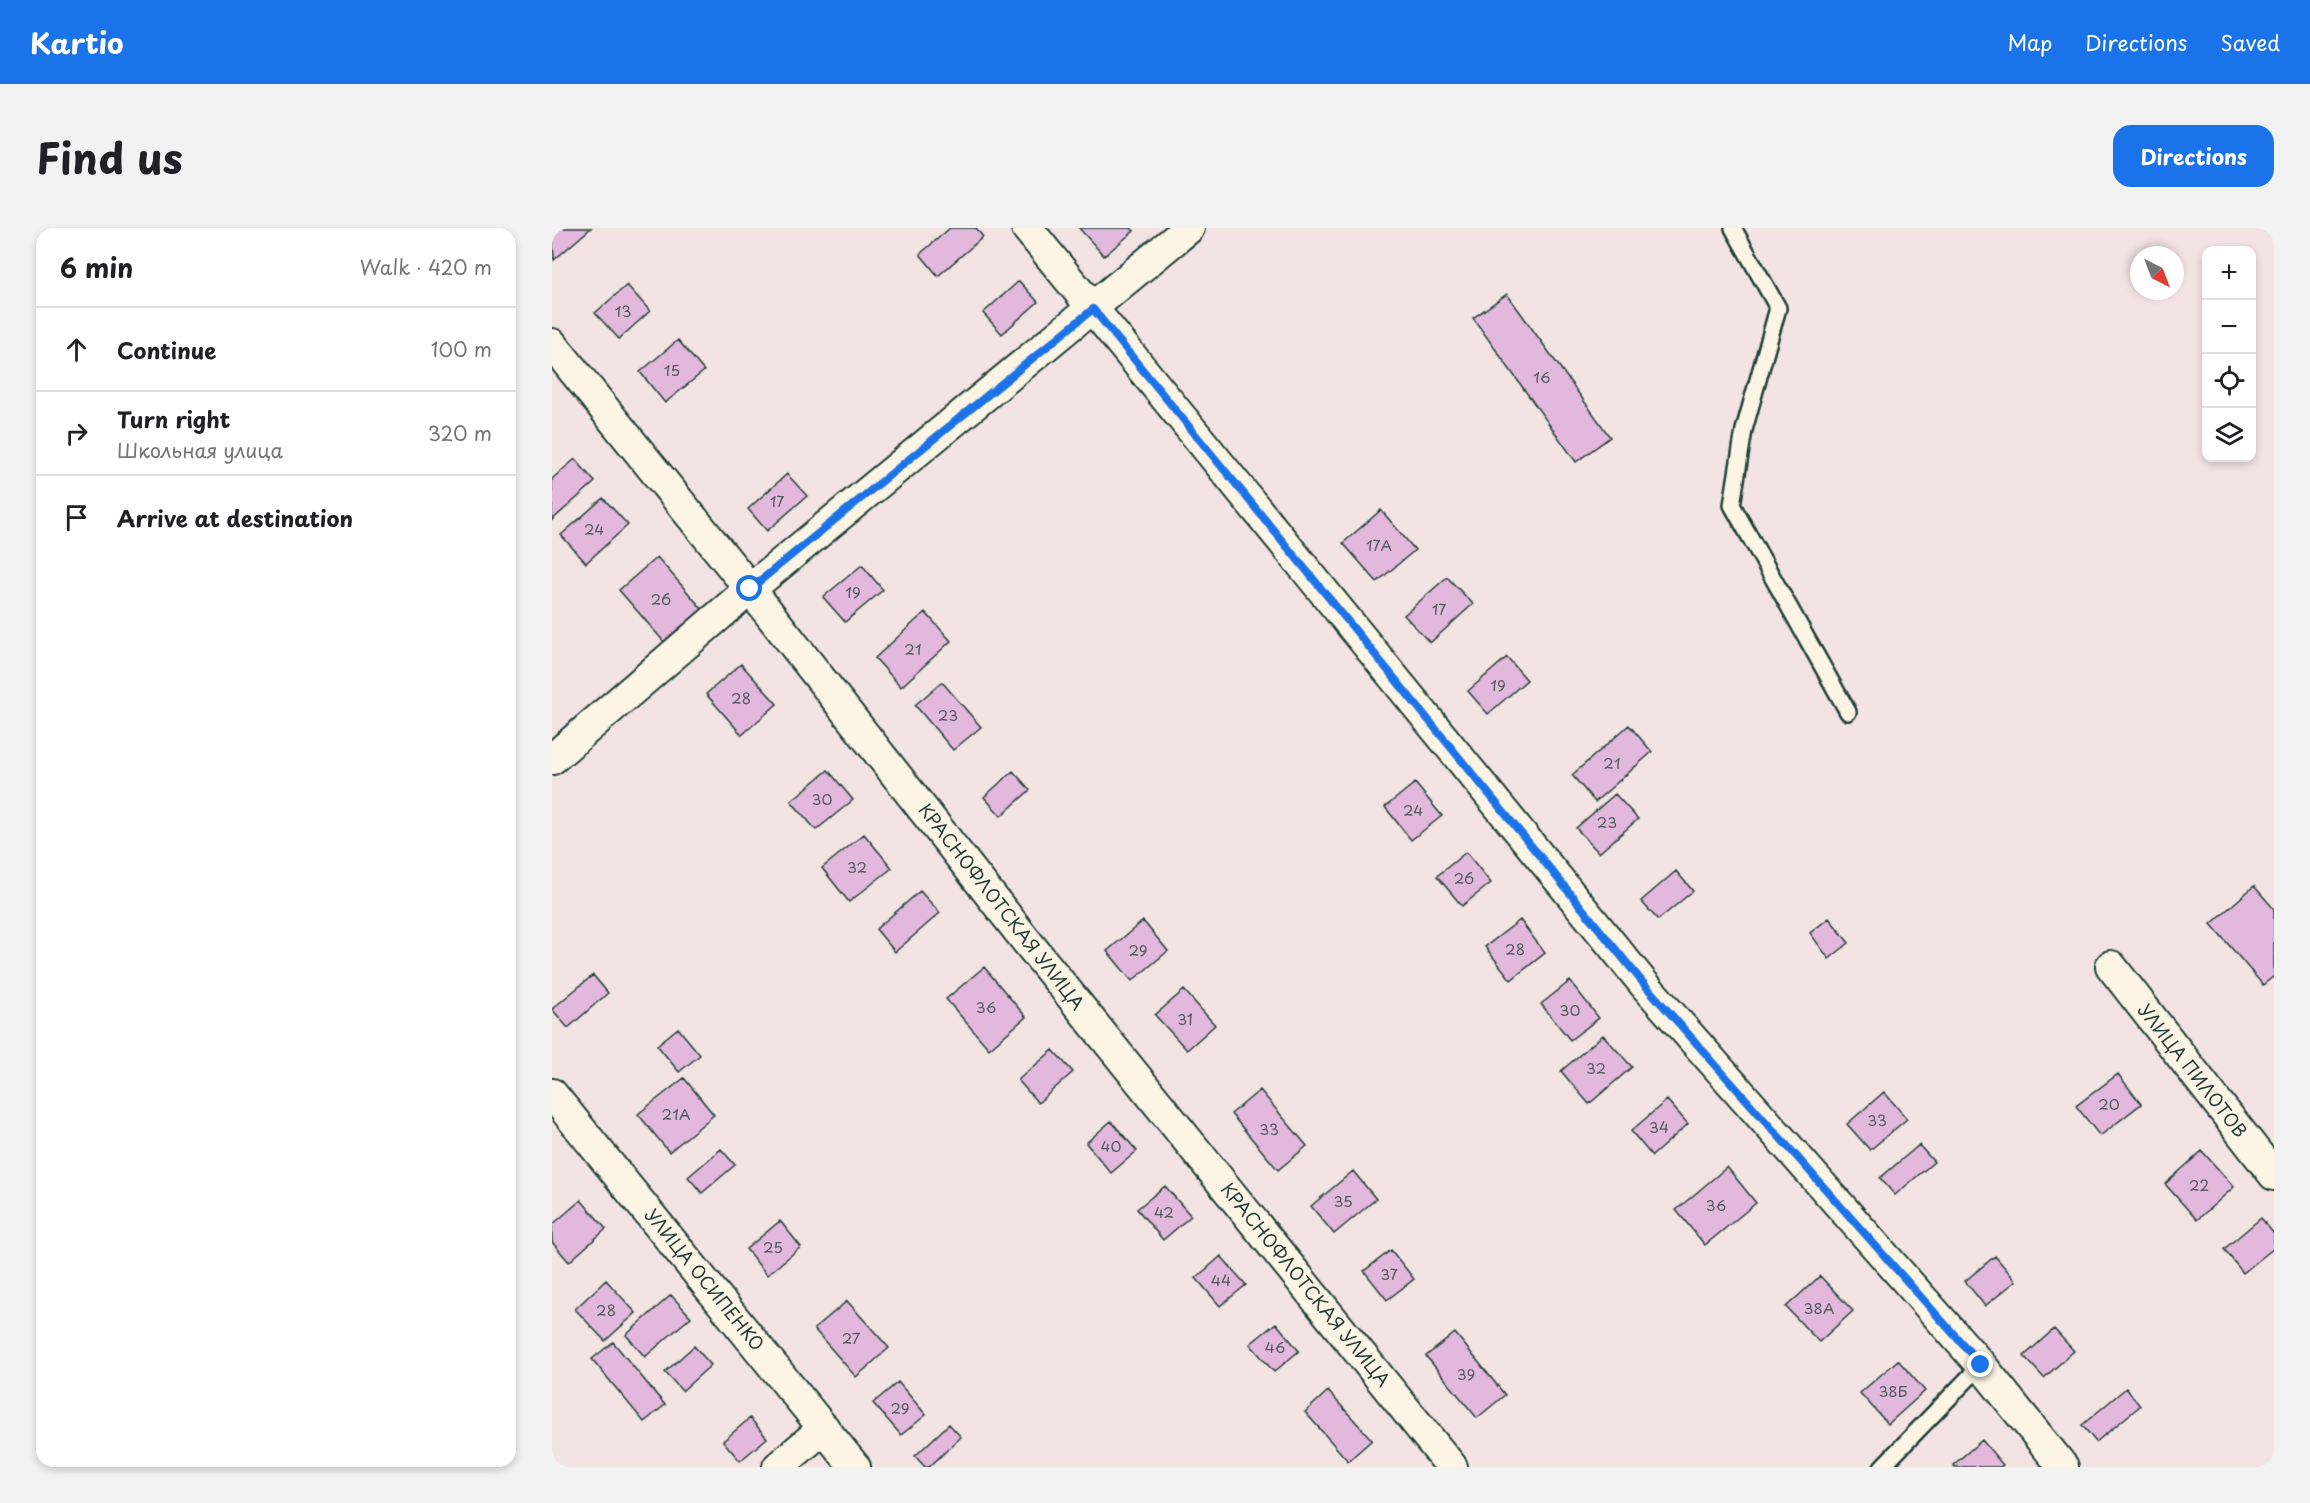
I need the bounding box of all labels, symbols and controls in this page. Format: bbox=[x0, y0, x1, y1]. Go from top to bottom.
text: Kartio bbox=[30, 21, 124, 64]
text: Map bbox=[2007, 26, 2052, 58]
text: Directions bbox=[2085, 26, 2187, 58]
text: Saved bbox=[2220, 26, 2280, 58]
text: Find us bbox=[36, 125, 183, 188]
button: Directions bbox=[2113, 125, 2274, 187]
north arrow bbox=[2130, 246, 2184, 300]
map controls bbox=[2202, 246, 2256, 462]
button: + bbox=[2202, 246, 2256, 300]
text: 6 min bbox=[60, 248, 133, 287]
text: Walk · 420 m bbox=[360, 252, 492, 282]
house number: 13 bbox=[615, 299, 631, 322]
button: − bbox=[2202, 300, 2256, 354]
icon: ahead bbox=[60, 333, 93, 366]
text: Continue bbox=[117, 333, 216, 366]
text: 100 m bbox=[431, 334, 492, 364]
button: locate bbox=[2202, 354, 2256, 408]
house number: 15 bbox=[664, 358, 680, 381]
house number: 16 bbox=[1533, 365, 1551, 388]
text: Turn right bbox=[117, 402, 230, 435]
button: layers bbox=[2202, 408, 2256, 462]
icon: right bbox=[60, 417, 93, 450]
text: 320 m bbox=[428, 418, 492, 448]
text: Школьная улица bbox=[117, 435, 283, 465]
house number: 17 bbox=[770, 489, 784, 512]
icon: arrive bbox=[60, 501, 93, 534]
text: Arrive at destination bbox=[117, 501, 353, 534]
house number: 24 bbox=[584, 517, 604, 540]
house number: 17А bbox=[1366, 533, 1392, 556]
route start bbox=[736, 575, 762, 601]
house number: 19 bbox=[845, 580, 861, 603]
house number: 26 bbox=[651, 587, 671, 610]
house number: 17 bbox=[1432, 597, 1446, 620]
house number: 21 bbox=[904, 637, 922, 660]
house number: 19 bbox=[1490, 673, 1506, 696]
house number: 28 bbox=[731, 686, 751, 709]
house number: 23 bbox=[938, 703, 958, 726]
house number: 21 bbox=[1603, 751, 1621, 774]
house number: 30 bbox=[812, 787, 832, 810]
street label: КРАСНОФЛОТСКАЯ УЛИЦА bbox=[913, 797, 1092, 1015]
house number: 24 bbox=[1403, 798, 1423, 821]
house number: 23 bbox=[1597, 810, 1617, 833]
house number: 32 bbox=[847, 855, 867, 878]
house number: 26 bbox=[1454, 866, 1474, 889]
house number: 28 bbox=[1505, 937, 1525, 960]
house number: 29 bbox=[1128, 938, 1148, 961]
house number: 36 bbox=[976, 995, 996, 1018]
street label: УЛИЦА ПИЛОТОВ bbox=[2132, 997, 2254, 1143]
house number: 30 bbox=[1560, 998, 1580, 1021]
house number: 31 bbox=[1177, 1007, 1193, 1030]
house number: 32 bbox=[1586, 1056, 1606, 1079]
house number: 20 bbox=[2098, 1092, 2120, 1115]
house number: 21А bbox=[662, 1102, 690, 1125]
house number: 33 bbox=[1867, 1108, 1887, 1131]
house number: 34 bbox=[1649, 1115, 1669, 1138]
house number: 33 bbox=[1259, 1117, 1279, 1140]
house number: 40 bbox=[1101, 1134, 1121, 1157]
house number: 22 bbox=[2189, 1173, 2209, 1196]
street label: КРАСНОФЛОТСКАЯ УЛИЦА bbox=[1215, 1176, 1397, 1392]
house number: 35 bbox=[1333, 1189, 1353, 1212]
house number: 36 bbox=[1706, 1193, 1726, 1216]
house number: 42 bbox=[1154, 1200, 1174, 1223]
street label: УЛИЦА ОСИПЕНКО bbox=[639, 1202, 771, 1356]
house number: 25 bbox=[763, 1235, 783, 1258]
house number: 37 bbox=[1380, 1262, 1398, 1285]
house number: 44 bbox=[1211, 1268, 1231, 1291]
house number: 38А bbox=[1804, 1296, 1834, 1319]
house number: 28 bbox=[596, 1298, 616, 1321]
house number: 27 bbox=[842, 1326, 861, 1349]
house number: 46 bbox=[1265, 1335, 1285, 1358]
route end bbox=[1967, 1351, 1993, 1377]
house number: 39 bbox=[1457, 1362, 1475, 1385]
house number: 38Б bbox=[1878, 1379, 1908, 1402]
house number: 29 bbox=[890, 1396, 910, 1419]

